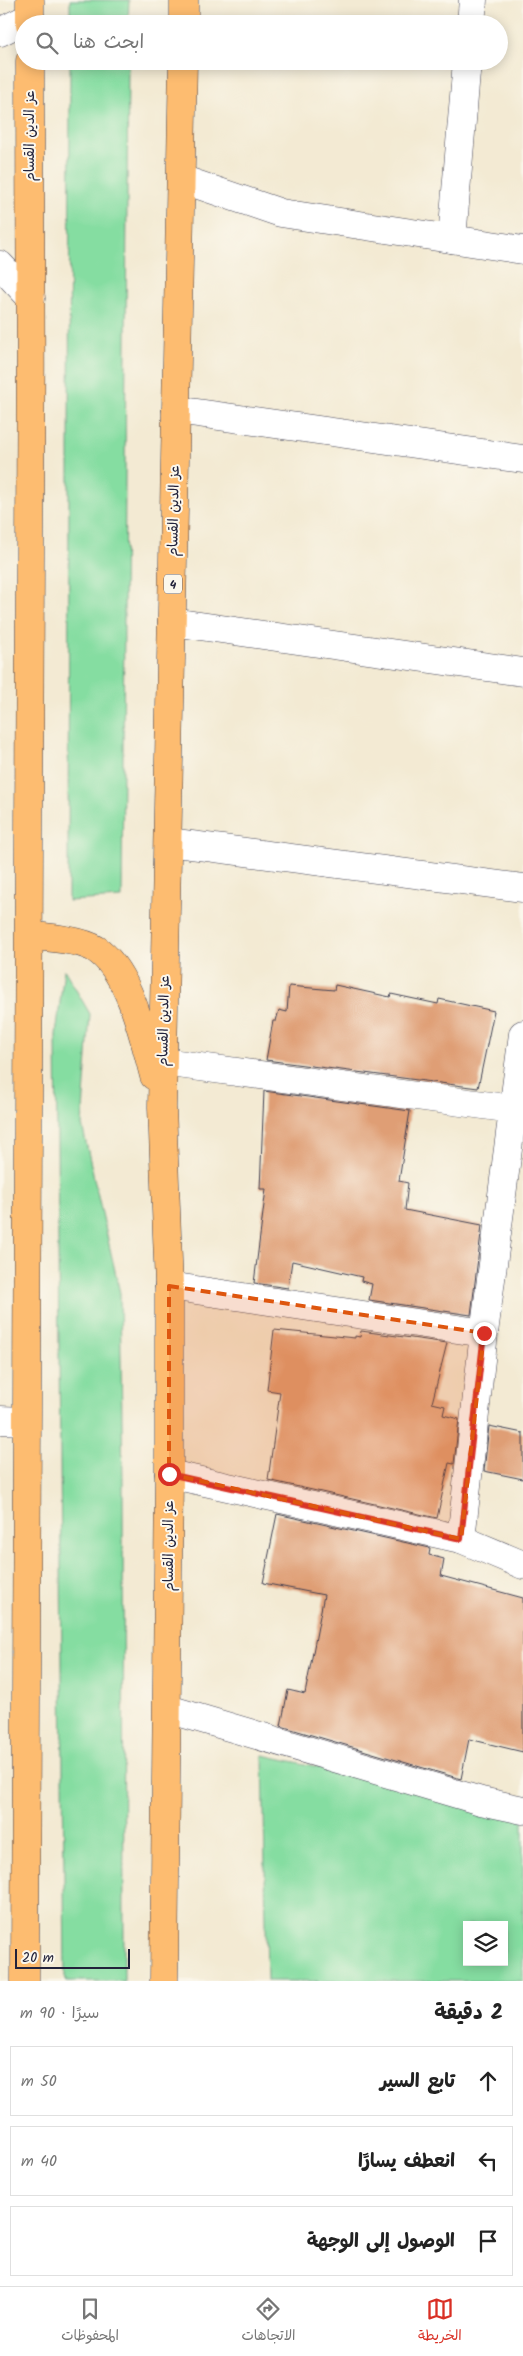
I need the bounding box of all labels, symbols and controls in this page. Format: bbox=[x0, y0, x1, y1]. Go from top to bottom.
search box bbox=[15, 15, 508, 70]
text: ابحث هنا bbox=[73, 28, 144, 58]
icon: search bbox=[33, 29, 61, 57]
street label: عز الدين القسام bbox=[19, 90, 41, 182]
street label: عز الدين القسام bbox=[162, 465, 186, 557]
road number: 4 bbox=[164, 574, 182, 594]
street label: عز الدين القسام bbox=[152, 975, 176, 1067]
route end bbox=[473, 1322, 496, 1345]
route start bbox=[158, 1463, 181, 1486]
street label: عز الدين القسام bbox=[158, 1500, 180, 1592]
map controls bbox=[463, 1921, 508, 1966]
button: layers bbox=[463, 1921, 508, 1966]
scale bar bbox=[15, 1946, 130, 1969]
text: 20 m bbox=[22, 1947, 54, 1969]
text: 2 دقيقة bbox=[434, 1997, 503, 2030]
text: سيرًا · 90 m bbox=[20, 2001, 99, 2026]
text: تابع السير bbox=[380, 2067, 455, 2097]
icon: ahead bbox=[474, 2067, 502, 2095]
text: 50 m bbox=[21, 2069, 57, 2094]
text: انعطف يسارًا bbox=[358, 2147, 455, 2177]
icon: left bbox=[474, 2147, 502, 2175]
text: 40 m bbox=[21, 2149, 57, 2174]
text: الوصول إلى الوجهة bbox=[307, 2227, 455, 2257]
icon: arrive bbox=[474, 2227, 502, 2255]
tab: المحفوظات bbox=[61, 2295, 119, 2348]
tab: الاتجاهات bbox=[241, 2295, 296, 2348]
tab: الخريطة bbox=[418, 2295, 462, 2348]

